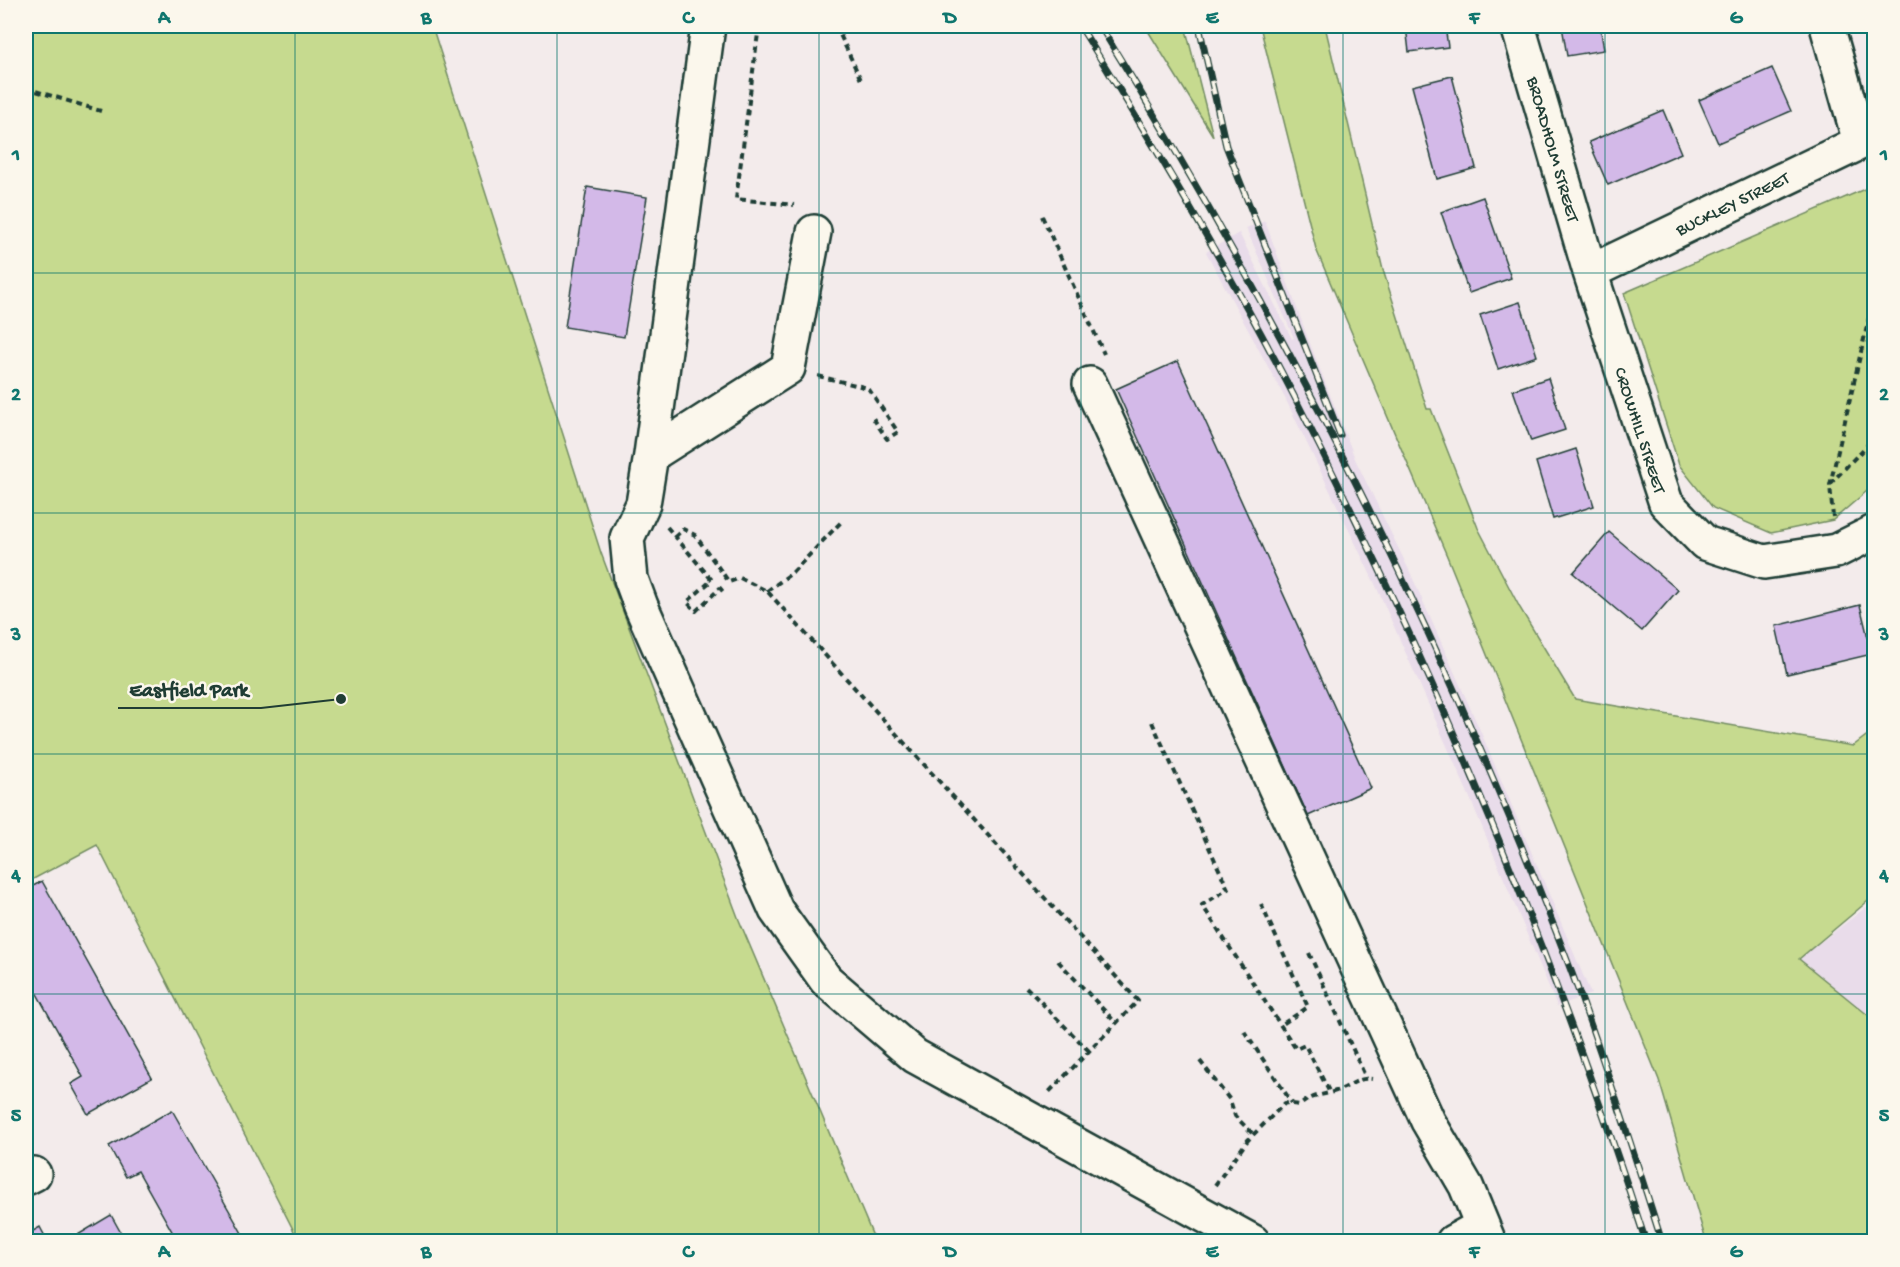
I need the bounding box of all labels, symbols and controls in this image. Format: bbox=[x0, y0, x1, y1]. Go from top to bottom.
text: A bbox=[157, 8, 172, 31]
text: B bbox=[420, 8, 432, 31]
text: C bbox=[682, 8, 696, 31]
text: D bbox=[941, 8, 957, 31]
text: E bbox=[1206, 8, 1220, 31]
text: F bbox=[1468, 8, 1481, 31]
text: G bbox=[1730, 8, 1744, 31]
street label: BROADHOLM STREET bbox=[1521, 74, 1583, 226]
text: 1 bbox=[11, 145, 20, 168]
text: 1 bbox=[1879, 145, 1888, 168]
street label: BUCKLEY STREET bbox=[1672, 168, 1794, 242]
street label: CROWHILL STREET bbox=[1608, 365, 1669, 498]
text: 2 bbox=[11, 385, 21, 408]
text: 2 bbox=[1879, 385, 1889, 408]
text: 3 bbox=[10, 625, 21, 648]
text: 3 bbox=[1878, 625, 1889, 648]
callout: Eastfield Park bbox=[118, 670, 261, 708]
text: Eastfield Park bbox=[130, 680, 251, 704]
text: 4 bbox=[10, 866, 21, 889]
text: 4 bbox=[1878, 866, 1889, 889]
text: 5 bbox=[11, 1106, 22, 1129]
text: 5 bbox=[1879, 1106, 1890, 1129]
text: A bbox=[157, 1242, 172, 1265]
text: B bbox=[420, 1242, 432, 1265]
text: C bbox=[682, 1242, 696, 1265]
text: D bbox=[941, 1242, 957, 1265]
text: E bbox=[1206, 1242, 1220, 1265]
text: F bbox=[1468, 1242, 1481, 1265]
text: G bbox=[1730, 1242, 1744, 1265]

